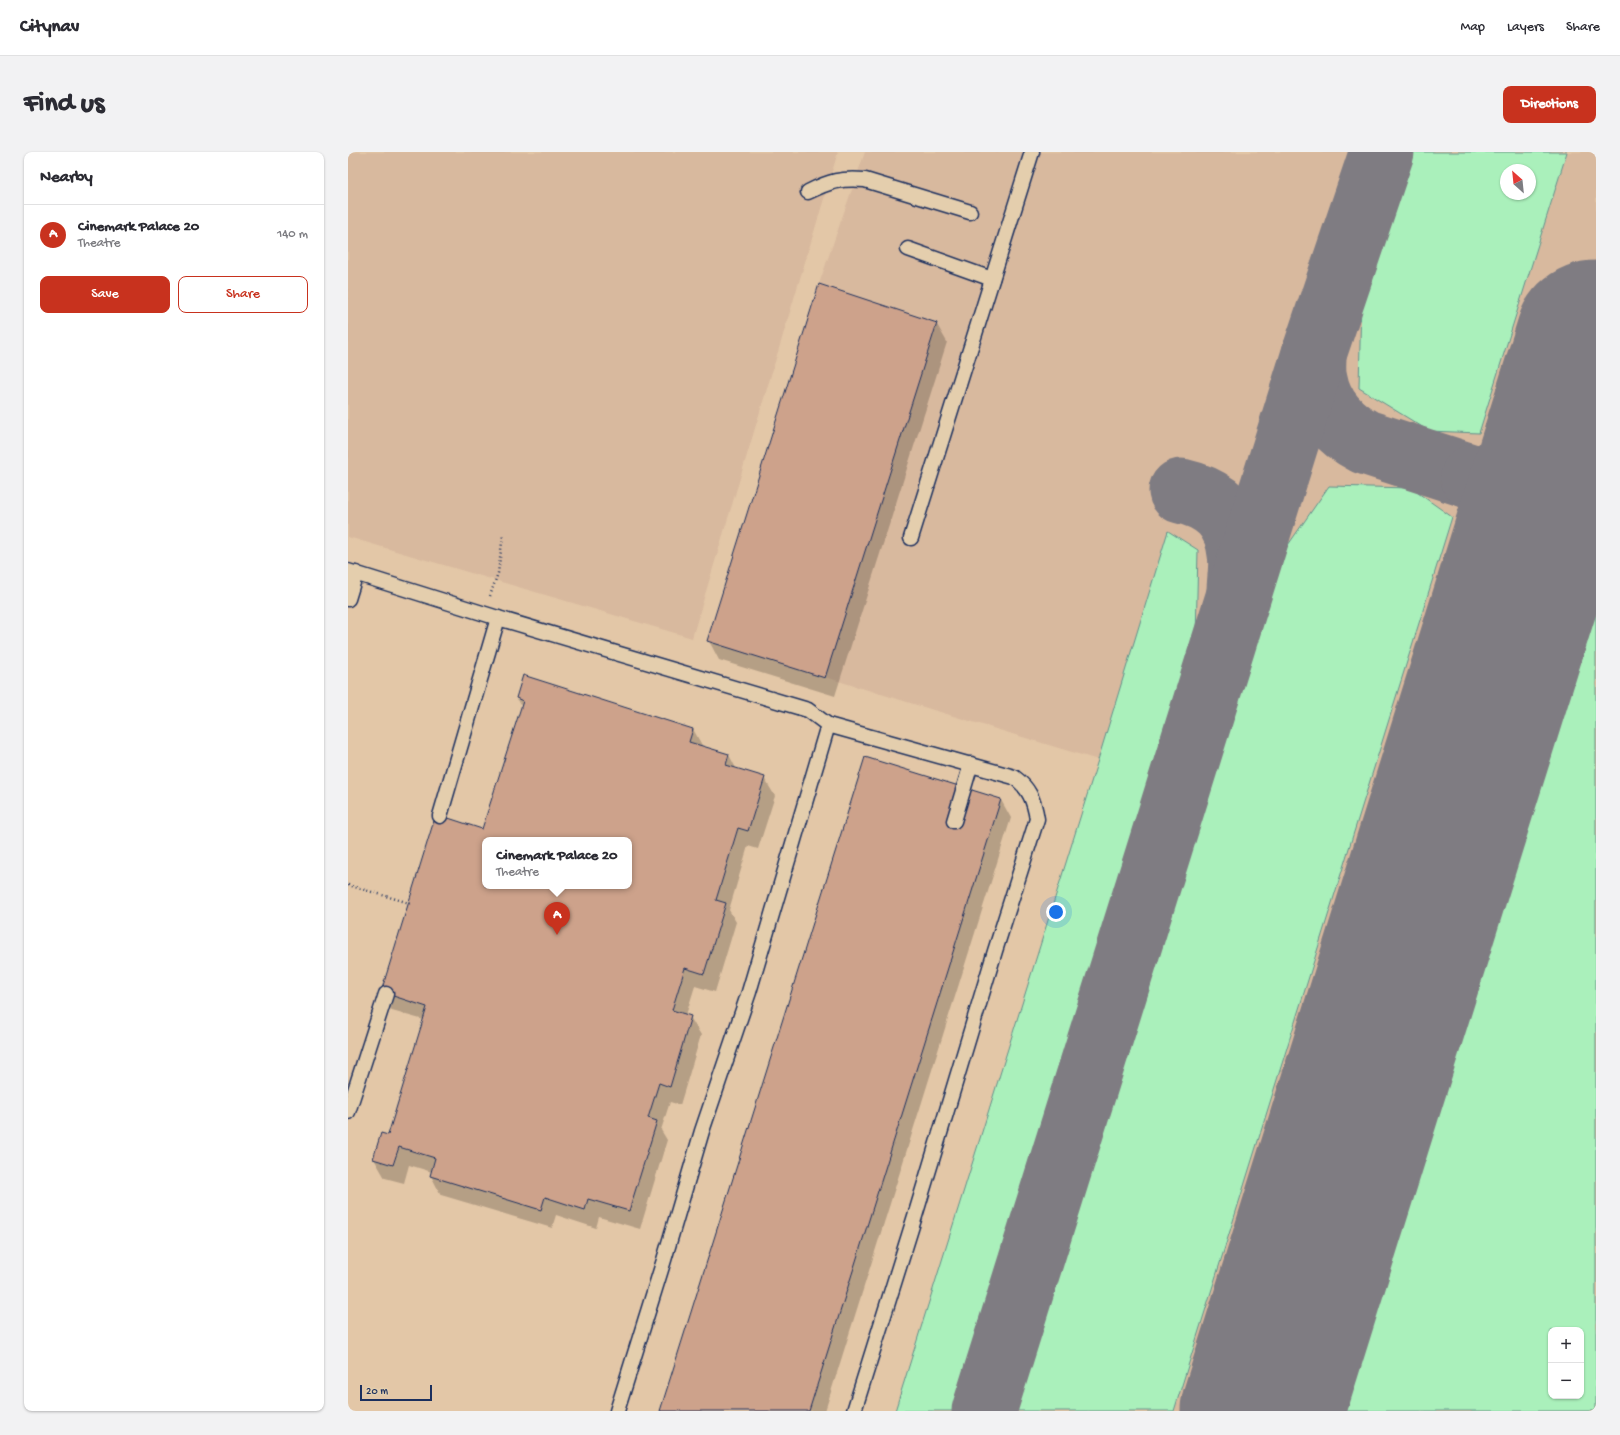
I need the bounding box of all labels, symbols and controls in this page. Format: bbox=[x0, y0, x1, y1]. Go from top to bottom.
text: Citynav bbox=[20, 16, 79, 39]
text: Map bbox=[1461, 19, 1485, 36]
text: Layers bbox=[1507, 19, 1544, 36]
text: Share bbox=[1566, 19, 1600, 36]
button: Directions bbox=[1503, 86, 1596, 123]
text: Find us bbox=[24, 88, 104, 121]
north arrow bbox=[1500, 164, 1536, 200]
text: Nearby bbox=[40, 168, 93, 188]
text: Cinemark Palace 20 bbox=[78, 218, 199, 236]
text: A bbox=[49, 227, 57, 242]
text: 140 m bbox=[277, 227, 308, 242]
text: Theatre bbox=[78, 236, 121, 251]
button: Save bbox=[40, 276, 170, 313]
button: Share bbox=[178, 276, 308, 313]
popup bbox=[482, 837, 632, 889]
text: Cinemark Palace 20 bbox=[496, 847, 618, 865]
text: Theatre bbox=[496, 865, 539, 880]
pin: A bbox=[544, 902, 570, 935]
your location bbox=[1046, 902, 1066, 922]
map controls bbox=[1548, 1327, 1584, 1399]
button: + bbox=[1548, 1327, 1584, 1363]
button: − bbox=[1548, 1363, 1584, 1399]
scale bar bbox=[360, 1383, 432, 1402]
text: 20 m bbox=[366, 1386, 388, 1398]

